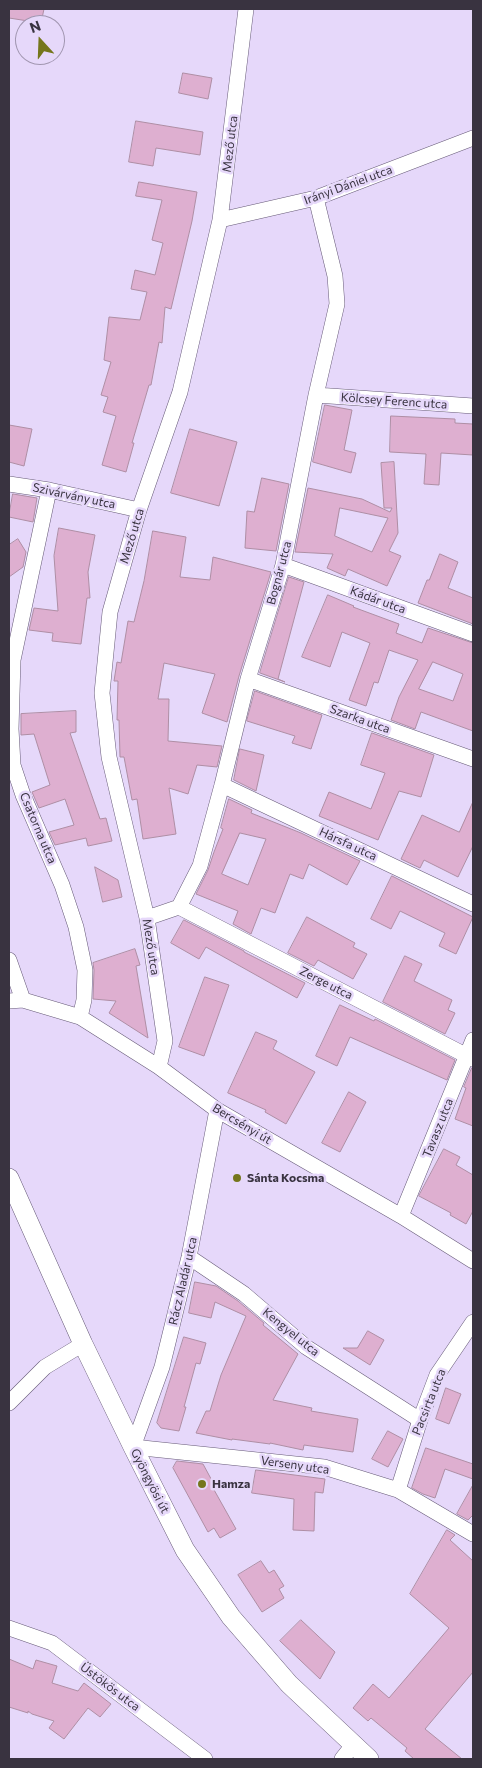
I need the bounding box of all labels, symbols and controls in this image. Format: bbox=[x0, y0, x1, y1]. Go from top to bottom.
north arrow bbox=[15, 15, 65, 65]
text: N bbox=[27, 17, 43, 36]
street label: Mező utca bbox=[219, 115, 241, 173]
street label: Irányi Dániel utca bbox=[302, 162, 394, 208]
street label: Kölcsey Ferenc utca bbox=[340, 390, 448, 412]
street label: Szivárvány utca bbox=[31, 480, 117, 512]
street label: Mező utca bbox=[117, 507, 147, 565]
street label: Bognár utca bbox=[264, 540, 294, 606]
street label: Kádár utca bbox=[348, 583, 408, 617]
street label: Szarka utca bbox=[328, 701, 392, 737]
street label: Csatorna utca bbox=[17, 790, 59, 866]
street label: Hársfa utca bbox=[317, 824, 379, 864]
street label: Mező utca bbox=[139, 918, 163, 976]
street label: Zerge utca bbox=[297, 963, 355, 1003]
street label: Tavasz utca bbox=[420, 1096, 456, 1160]
street label: Bercsényi út bbox=[210, 1101, 274, 1147]
place label: Sánta Kocsma bbox=[247, 1171, 324, 1185]
marker: Sánta Kocsma bbox=[231, 1172, 243, 1184]
street label: Rácz Aladár utca bbox=[166, 1236, 200, 1326]
street label: Kengyel utca bbox=[260, 1305, 322, 1359]
street label: Pacsirta utca bbox=[409, 1367, 449, 1437]
street label: Gyöngyösi út bbox=[128, 1446, 172, 1516]
street label: Verseny utca bbox=[260, 1453, 330, 1477]
place label: Hamza bbox=[212, 1477, 250, 1491]
marker: Hamza bbox=[196, 1478, 208, 1490]
street label: Üstökös utca bbox=[77, 1660, 143, 1714]

